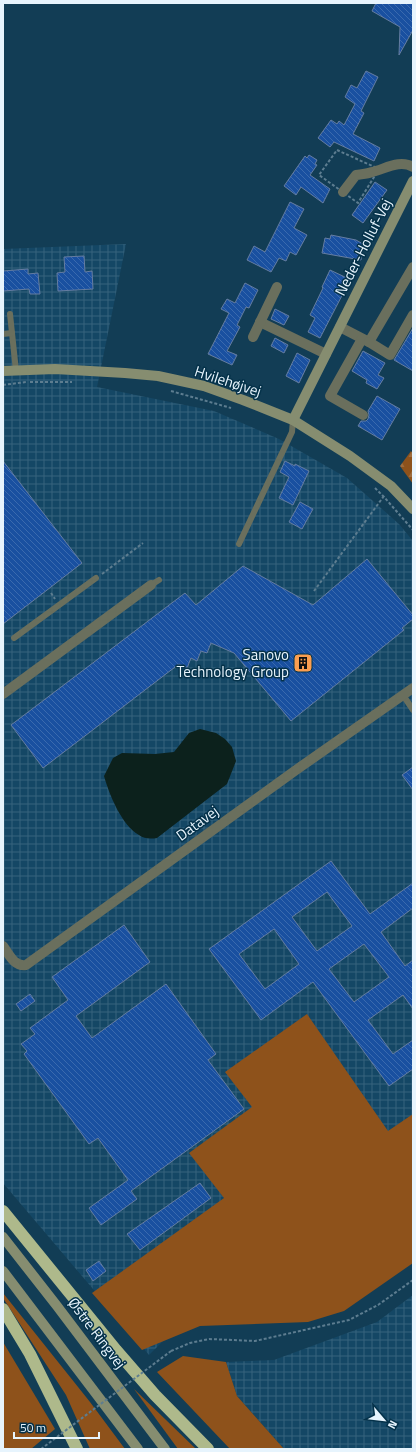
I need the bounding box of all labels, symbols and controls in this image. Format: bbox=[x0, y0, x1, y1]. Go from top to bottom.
street label: Neder-Holluf-Vej bbox=[329, 194, 397, 300]
street label: Hvilehøjvej bbox=[192, 359, 264, 403]
place label: Sanovo Technology Group bbox=[177, 643, 289, 683]
building icon: Sanovo Technology Group bbox=[292, 652, 314, 674]
street label: Datavej bbox=[171, 800, 223, 846]
street label: Østre Ringvej bbox=[62, 1292, 132, 1374]
north arrow bbox=[364, 1400, 404, 1440]
scale bar bbox=[14, 1414, 99, 1440]
text: 50 m bbox=[20, 1418, 46, 1437]
text: N bbox=[384, 1418, 402, 1432]

